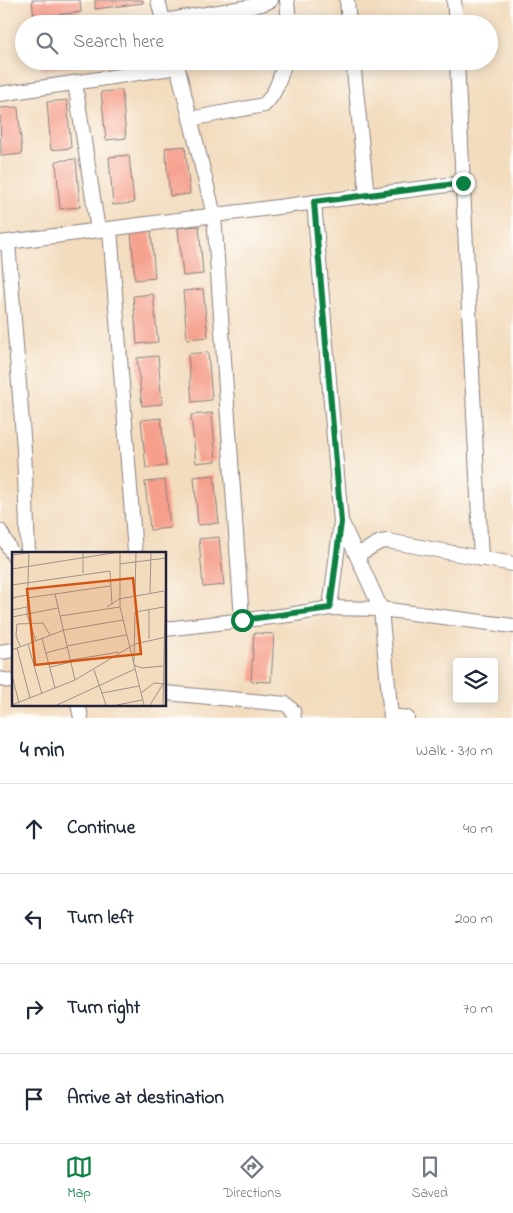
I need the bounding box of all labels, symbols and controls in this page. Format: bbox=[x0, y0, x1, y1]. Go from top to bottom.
search box bbox=[15, 15, 498, 70]
icon: search bbox=[33, 29, 61, 57]
text: Search here bbox=[73, 29, 164, 56]
route end bbox=[452, 172, 475, 195]
inset map bbox=[12, 552, 166, 706]
route start bbox=[231, 609, 254, 632]
map controls bbox=[453, 658, 498, 703]
button: layers bbox=[453, 658, 498, 703]
text: 4 min bbox=[20, 736, 64, 766]
text: Walk · 310 m bbox=[416, 739, 493, 763]
icon: ahead bbox=[20, 815, 48, 843]
text: Continue bbox=[67, 815, 135, 842]
text: 40 m bbox=[463, 817, 493, 841]
icon: left bbox=[20, 905, 48, 933]
text: Turn left bbox=[67, 905, 134, 932]
text: 200 m bbox=[455, 907, 493, 931]
icon: right bbox=[20, 995, 48, 1023]
text: Turn right bbox=[67, 995, 140, 1022]
text: 70 m bbox=[463, 997, 493, 1021]
icon: arrive bbox=[20, 1085, 48, 1113]
text: Arrive at destination bbox=[67, 1085, 224, 1112]
tab: Map bbox=[65, 1153, 93, 1204]
tab: Directions bbox=[223, 1153, 281, 1204]
tab: Saved bbox=[411, 1153, 448, 1204]

